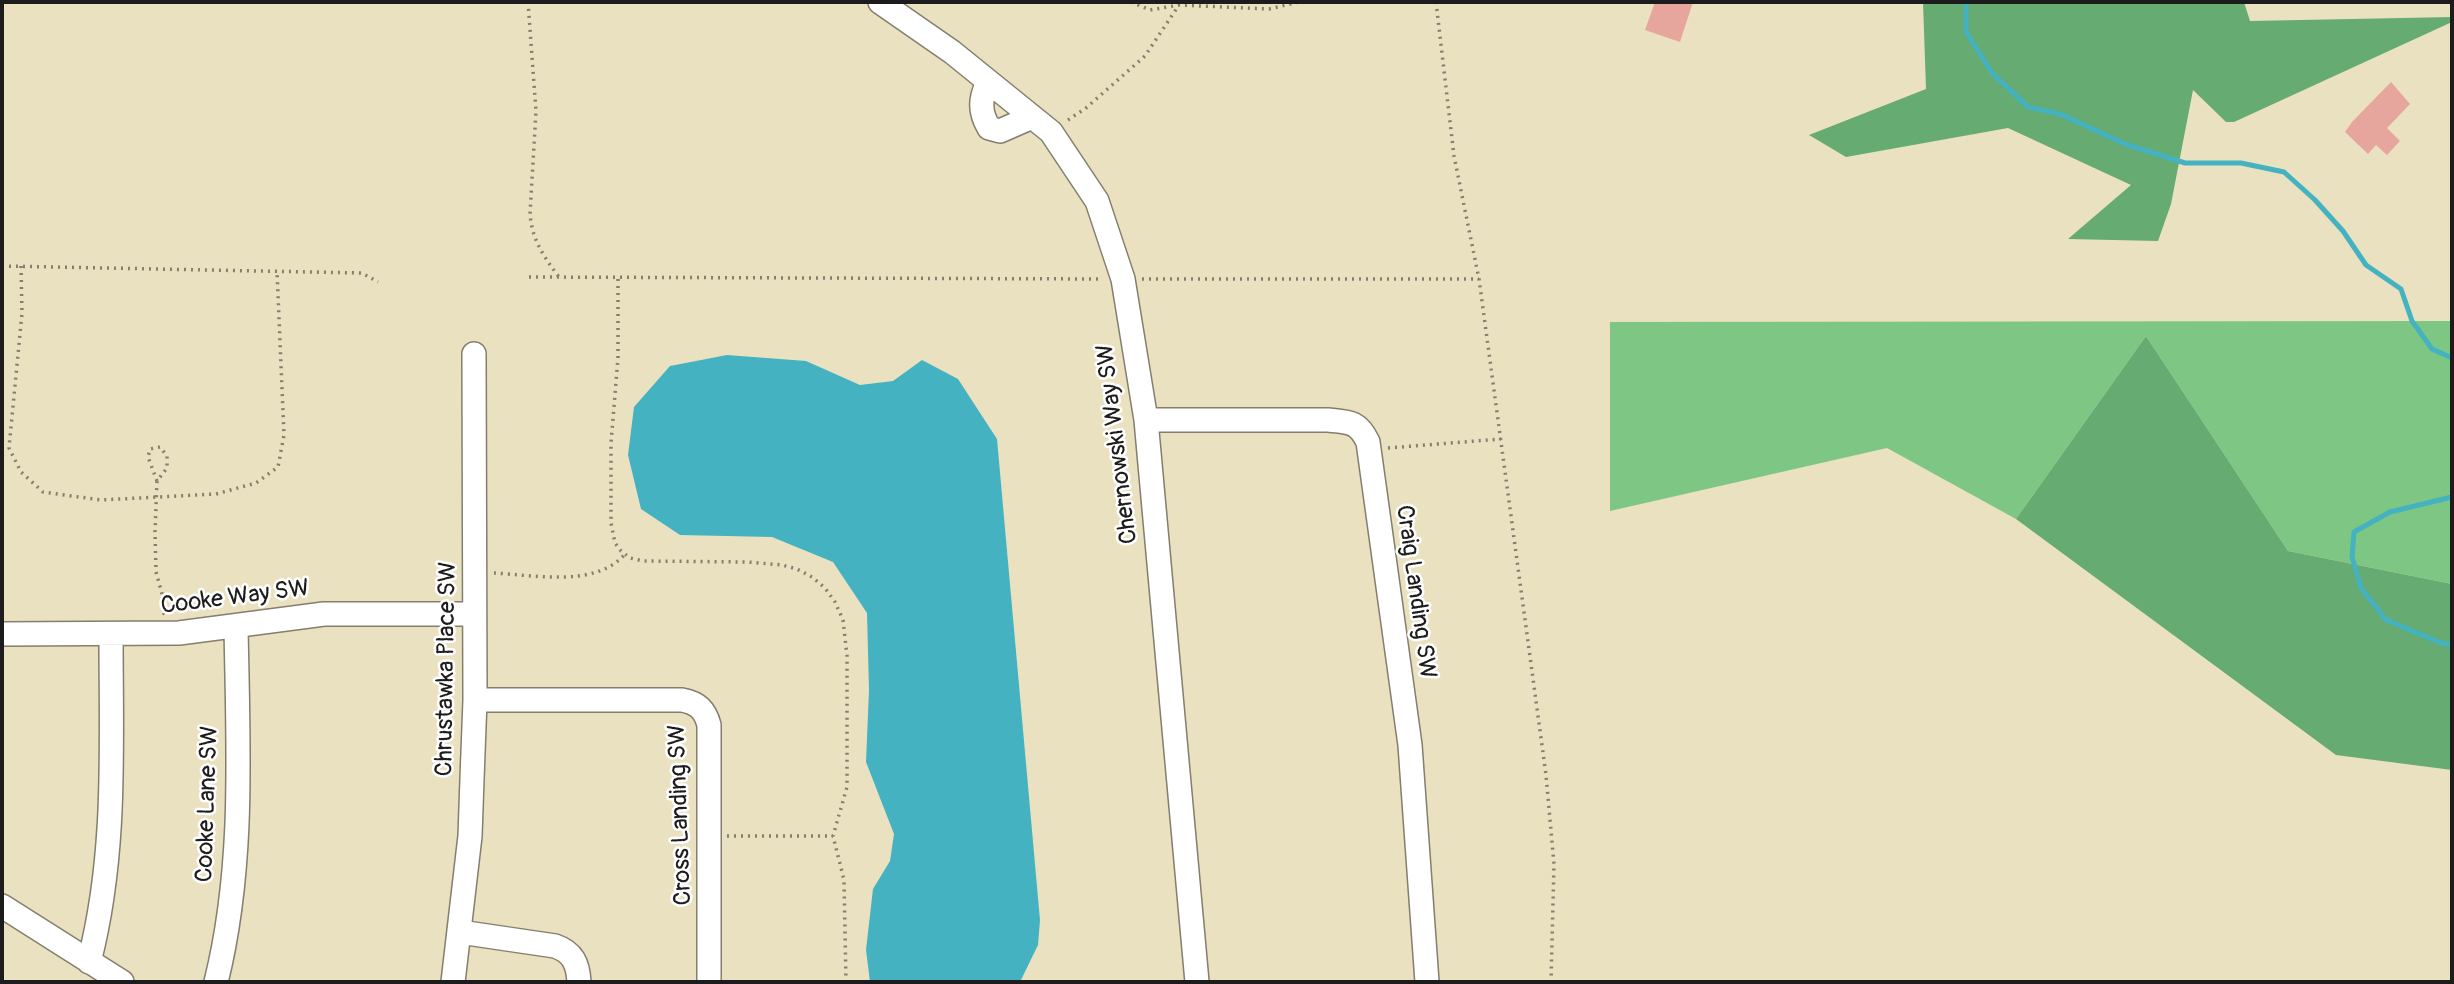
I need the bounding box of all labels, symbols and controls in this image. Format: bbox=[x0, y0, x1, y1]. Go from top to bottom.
street label: Chernowski Way SW bbox=[1091, 342, 1145, 546]
street label: Craig Landing SW bbox=[1389, 503, 1441, 681]
street label: Chrustawka Place SW bbox=[431, 561, 463, 777]
street label: Cooke Way SW bbox=[159, 575, 311, 621]
street label: Cross Landing SW bbox=[663, 724, 699, 906]
street label: Cooke Lane SW bbox=[191, 725, 225, 883]

